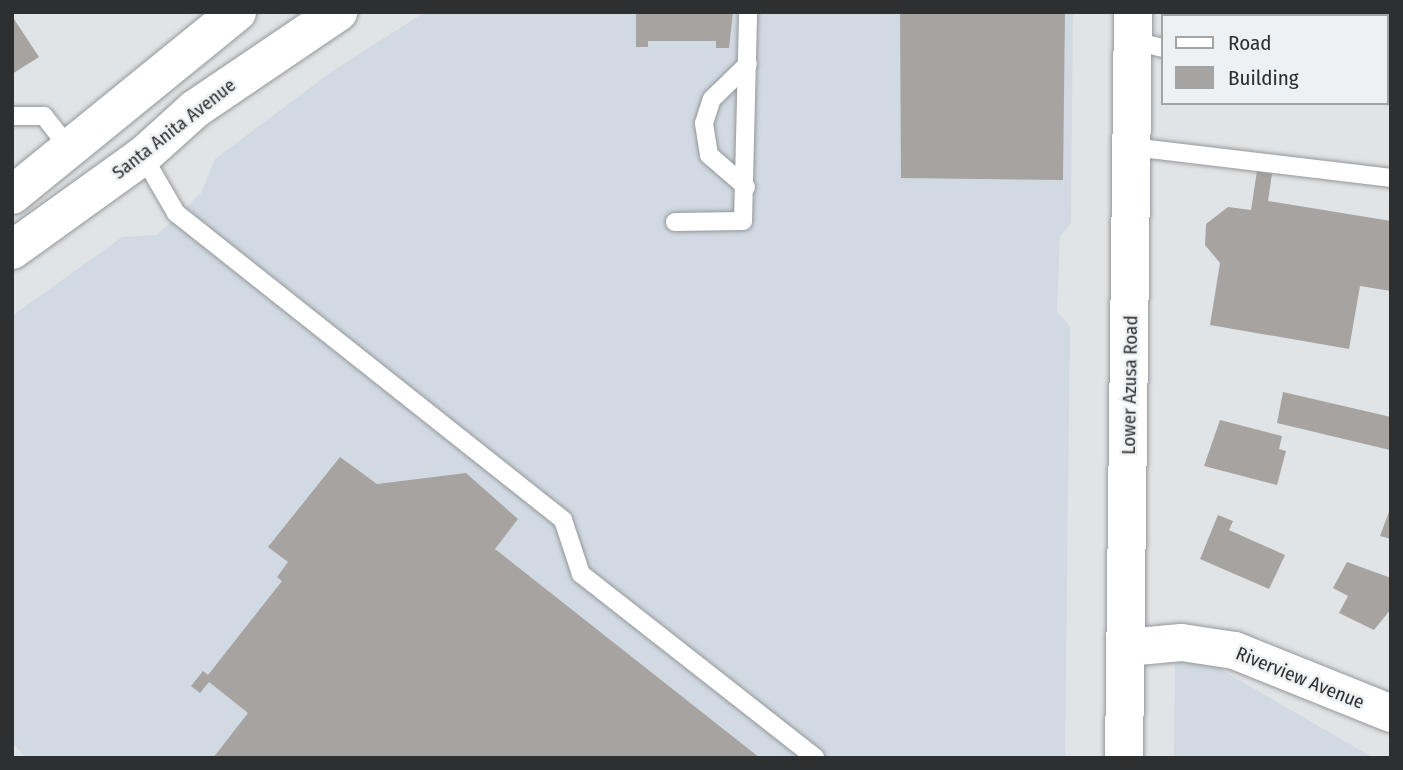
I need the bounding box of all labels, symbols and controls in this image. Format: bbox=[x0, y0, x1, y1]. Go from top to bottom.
legend bbox=[1162, 14, 1389, 105]
text: Road bbox=[1228, 30, 1272, 56]
text: Building bbox=[1228, 65, 1299, 91]
street label: Santa Anita Avenue bbox=[108, 74, 240, 184]
street label: Lower Azusa Road bbox=[1117, 315, 1143, 455]
street label: Riverview Avenue bbox=[1233, 642, 1367, 714]

